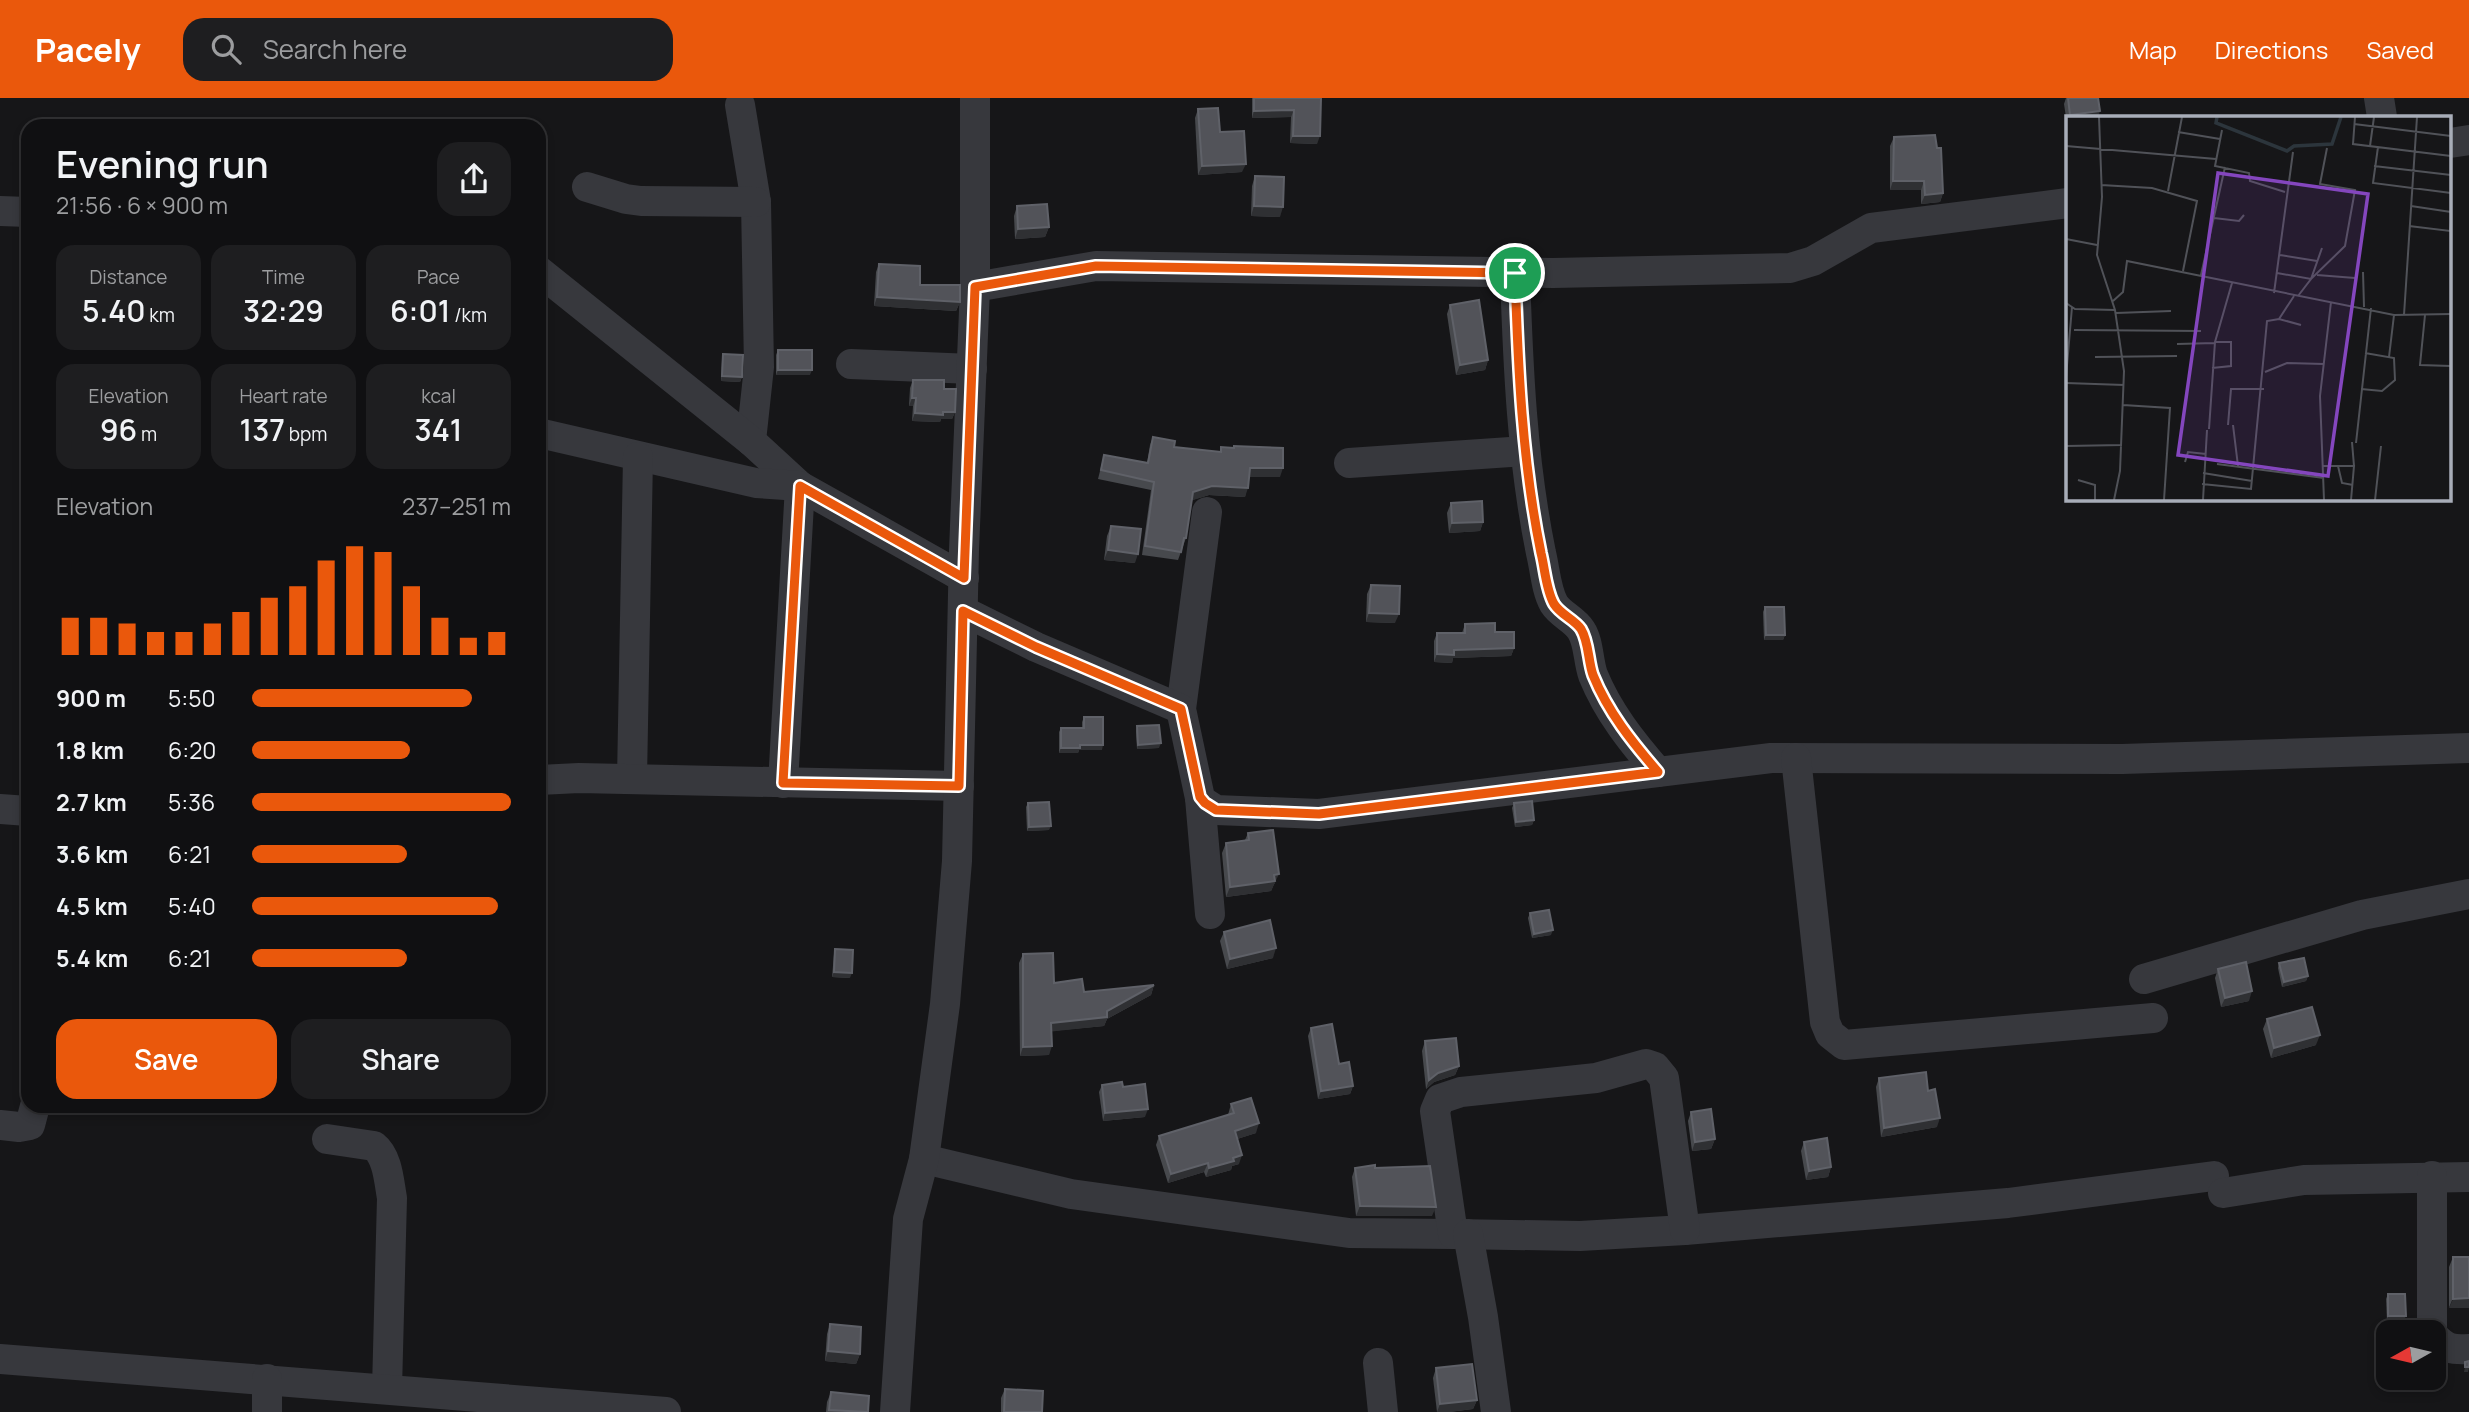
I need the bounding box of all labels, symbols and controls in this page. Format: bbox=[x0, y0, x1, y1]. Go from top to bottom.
search box bbox=[183, 18, 673, 81]
text: Pacely bbox=[35, 27, 141, 72]
icon: search bbox=[207, 30, 245, 68]
text: Search here bbox=[263, 31, 407, 67]
text: Map bbox=[2129, 33, 2177, 66]
text: Directions bbox=[2215, 33, 2328, 66]
text: Saved bbox=[2366, 33, 2434, 66]
inset map bbox=[2066, 116, 2452, 500]
text: Evening run bbox=[56, 137, 269, 189]
button: share bbox=[437, 142, 511, 216]
text: 21:56 · 6 × 900 m bbox=[56, 189, 228, 221]
pin bbox=[1485, 243, 1545, 303]
icon: arrive bbox=[1496, 254, 1534, 292]
text: Distance bbox=[90, 264, 167, 290]
text: Time bbox=[262, 264, 305, 290]
text: Pace bbox=[417, 264, 460, 290]
text: 5.40 bbox=[82, 290, 146, 331]
text: 32:29 bbox=[243, 290, 324, 331]
text: 6:01 bbox=[390, 290, 450, 331]
text: km bbox=[146, 302, 175, 328]
text: /km bbox=[450, 302, 487, 328]
text: Elevation bbox=[88, 383, 169, 409]
text: Heart rate bbox=[239, 383, 328, 409]
text: kcal bbox=[421, 383, 456, 409]
text: 96 bbox=[100, 409, 137, 450]
text: 137 bbox=[240, 409, 285, 450]
text: 341 bbox=[415, 409, 462, 450]
text: m bbox=[137, 421, 157, 447]
text: bpm bbox=[285, 421, 327, 447]
text: Elevation bbox=[56, 490, 153, 522]
text: 237–251 m bbox=[402, 490, 511, 522]
text: 900 m bbox=[56, 682, 126, 714]
text: 5:50 bbox=[168, 682, 215, 714]
text: 1.8 km bbox=[56, 734, 124, 766]
text: 6:20 bbox=[168, 734, 216, 766]
text: 2.7 km bbox=[56, 786, 127, 818]
text: 5:36 bbox=[168, 786, 215, 818]
text: 3.6 km bbox=[56, 838, 128, 870]
text: 6:21 bbox=[168, 838, 211, 870]
text: 4.5 km bbox=[56, 890, 128, 922]
text: 5:40 bbox=[168, 890, 216, 922]
text: 5.4 km bbox=[56, 942, 128, 974]
text: 6:21 bbox=[168, 942, 211, 974]
button: Save bbox=[56, 1019, 277, 1099]
button: Share bbox=[291, 1019, 511, 1099]
north arrow bbox=[2376, 1320, 2446, 1390]
map controls bbox=[2376, 1320, 2446, 1390]

